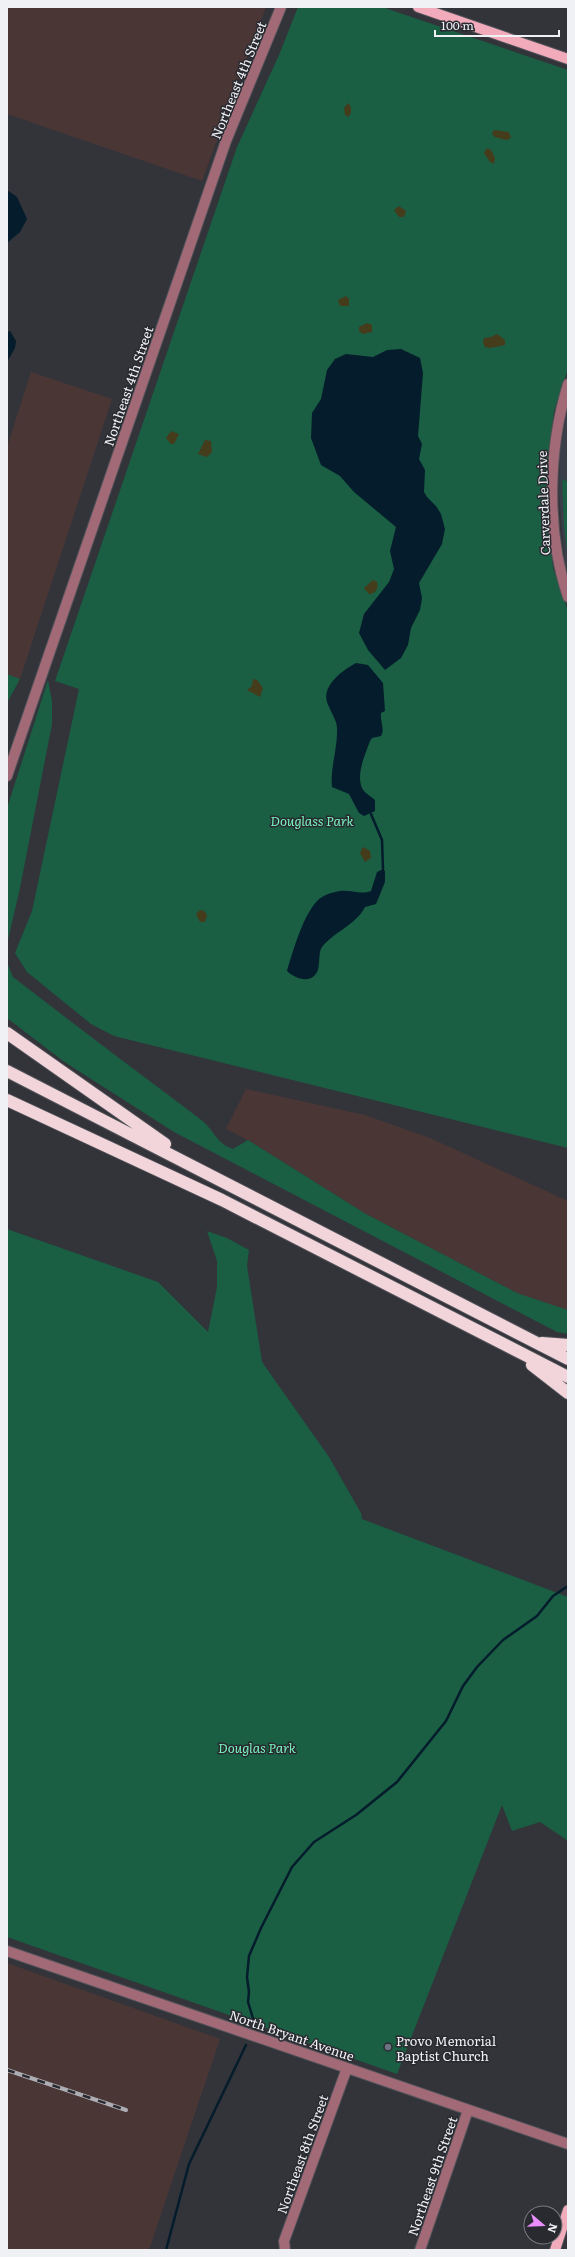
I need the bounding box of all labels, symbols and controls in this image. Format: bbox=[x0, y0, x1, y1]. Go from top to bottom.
scale bar bbox=[435, 12, 559, 38]
text: 100 m bbox=[441, 16, 474, 34]
street label: Northeast 4th Street bbox=[206, 18, 271, 142]
street label: Northeast 4th Street bbox=[99, 323, 158, 449]
street label: Carverdale Drive bbox=[532, 450, 554, 556]
park label: Douglass Park bbox=[270, 811, 355, 830]
park label: Douglas Park bbox=[218, 1738, 297, 1757]
street label: North Bryant Avenue bbox=[227, 2005, 357, 2065]
place label: Provo Memorial Baptist Church bbox=[396, 2031, 497, 2065]
marker: Provo Memorial Baptist Church bbox=[383, 2042, 393, 2052]
street label: Northeast 8th Street bbox=[272, 2091, 333, 2216]
street label: Northeast 9th Street bbox=[403, 2113, 462, 2238]
north arrow bbox=[523, 2205, 563, 2245]
text: N bbox=[544, 2222, 562, 2236]

